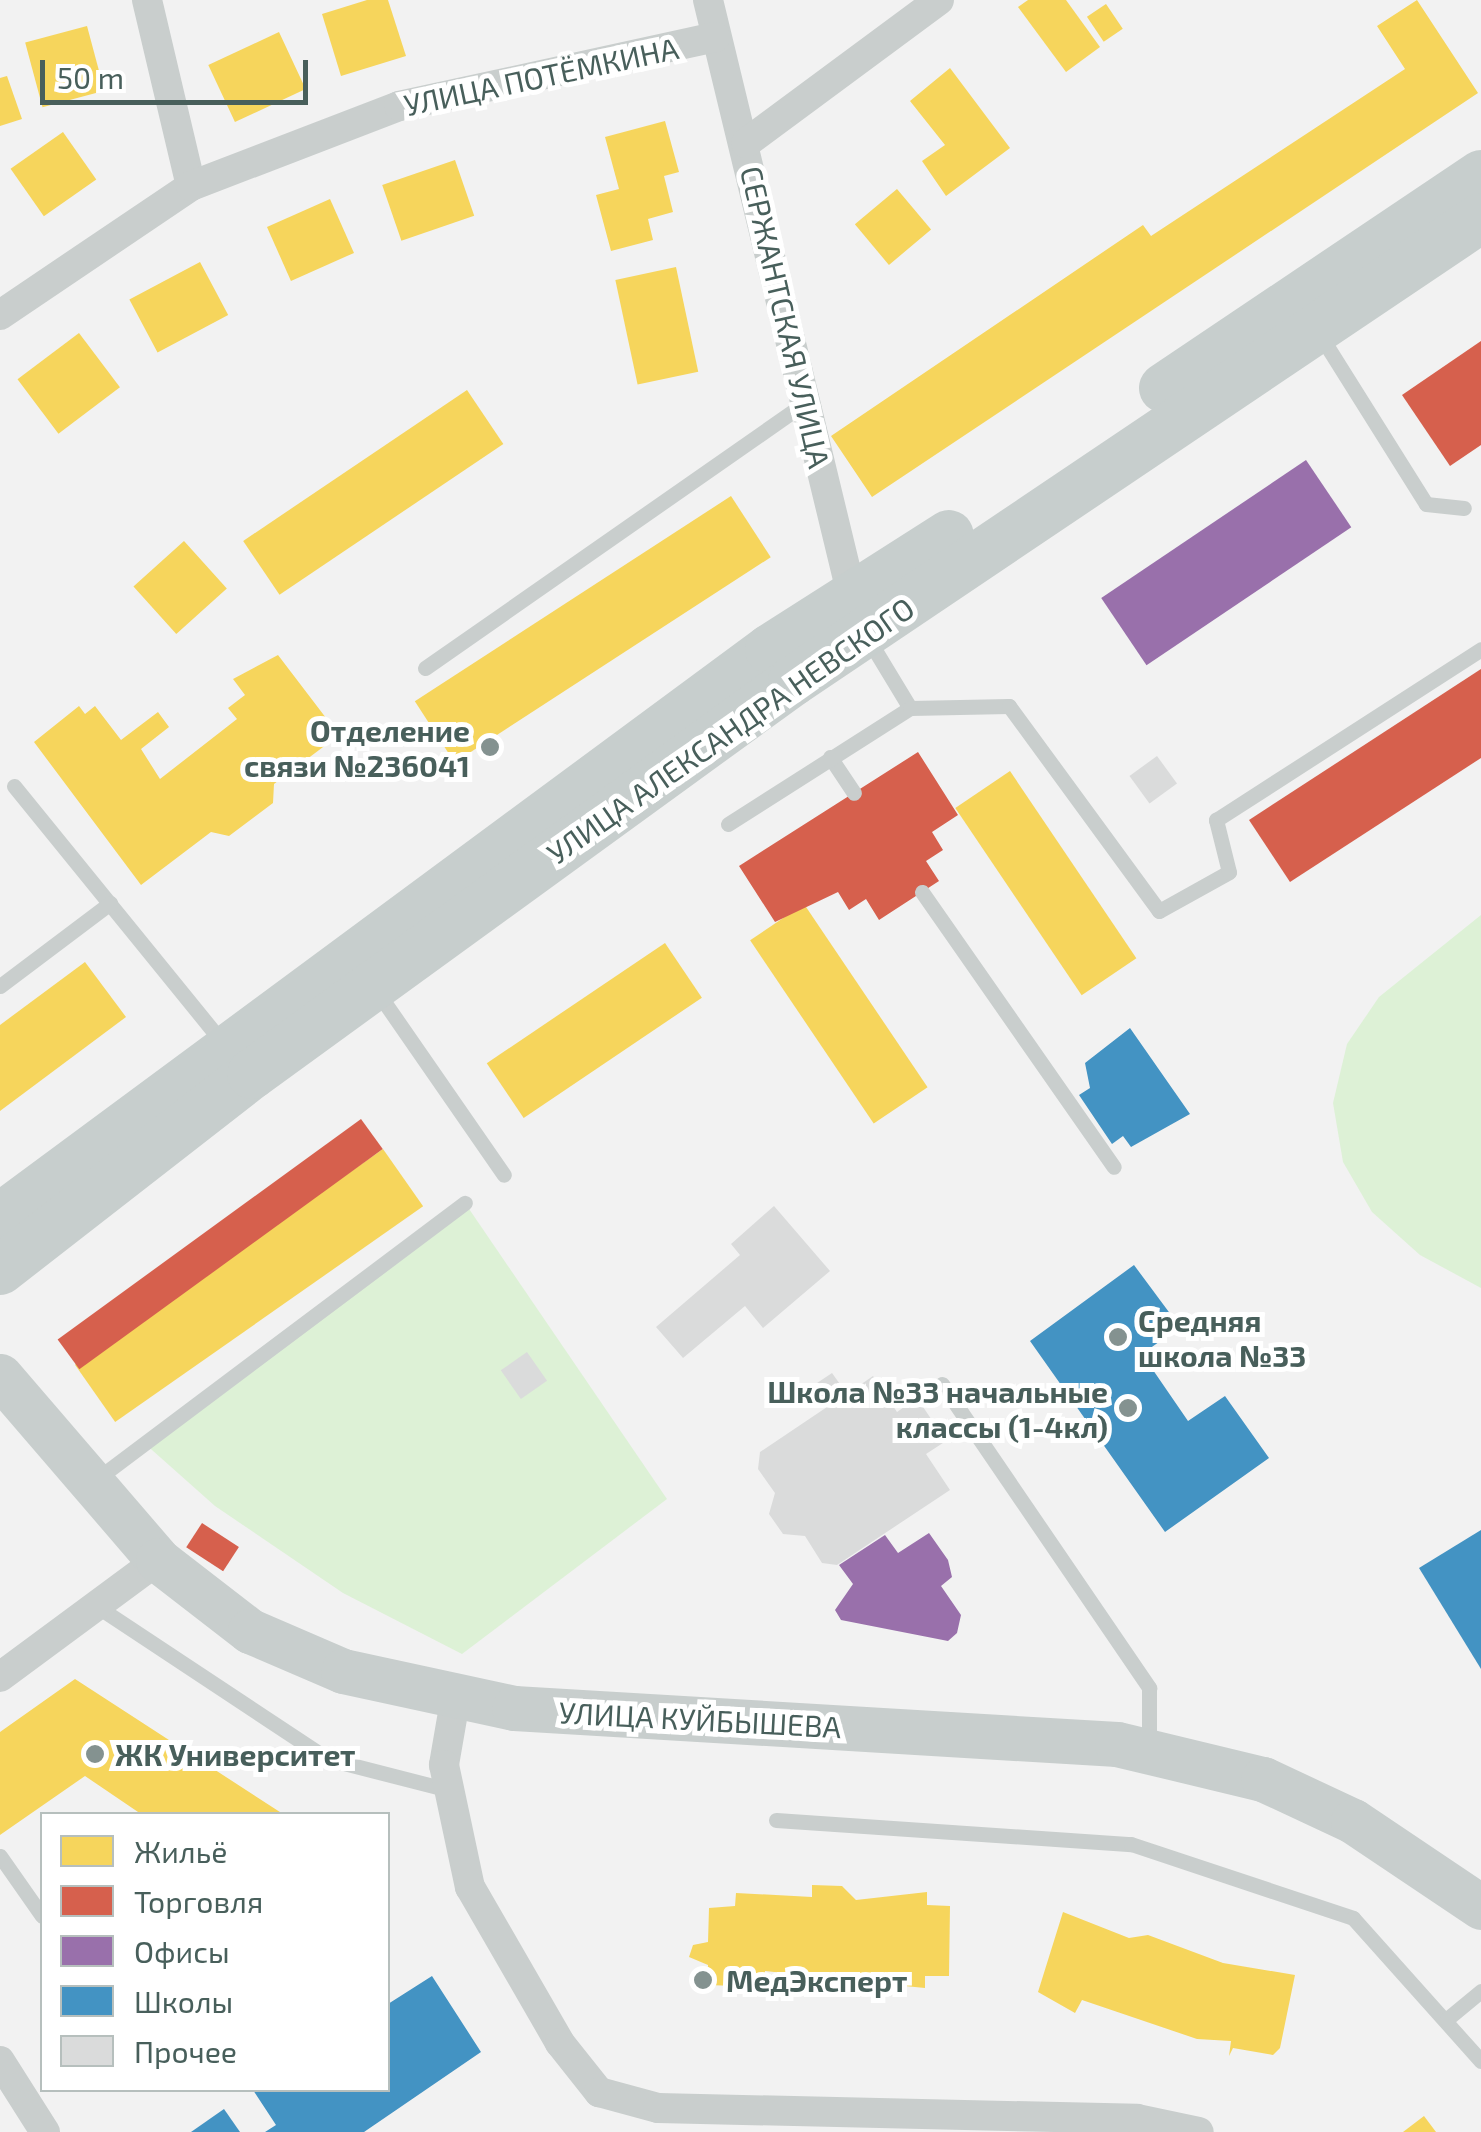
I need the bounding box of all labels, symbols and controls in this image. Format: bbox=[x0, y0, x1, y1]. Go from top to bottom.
street label: УЛИЦА ПОТЁМКИНА bbox=[401, 29, 681, 123]
scale bar bbox=[45, 40, 312, 102]
text: 50 m bbox=[57, 59, 124, 95]
street label: СЕРЖАНТСКАЯ УЛИЦА bbox=[734, 163, 838, 471]
street label: УЛИЦА АЛЕКСАНДРА НЕВСКОГО bbox=[540, 589, 920, 871]
place label: Отделение связи №236041 bbox=[244, 712, 470, 782]
marker: Отделение связи №236041 bbox=[479, 736, 501, 758]
place label: Средняя школа №33 bbox=[1138, 1302, 1306, 1372]
marker: Средняя школа №33 bbox=[1107, 1326, 1129, 1348]
place label: Школа №33 начальные классы (1-4кл) bbox=[767, 1373, 1108, 1444]
marker: Школа №33 начальные классы (1-4кл) bbox=[1117, 1397, 1139, 1419]
street label: УЛИЦА КУЙБЫШЕВА bbox=[558, 1694, 842, 1744]
place label: ЖК Университет bbox=[115, 1736, 355, 1772]
marker: ЖК Университет bbox=[84, 1743, 106, 1765]
legend bbox=[40, 1812, 390, 2092]
text: Жильё bbox=[134, 1833, 227, 1869]
text: Торговля bbox=[134, 1883, 263, 1919]
text: Офисы bbox=[134, 1933, 230, 1969]
place label: МедЭксперт bbox=[726, 1962, 907, 1998]
marker: МедЭксперт bbox=[690, 1967, 716, 1993]
text: Школы bbox=[134, 1983, 233, 2019]
text: Прочее bbox=[134, 2033, 237, 2069]

